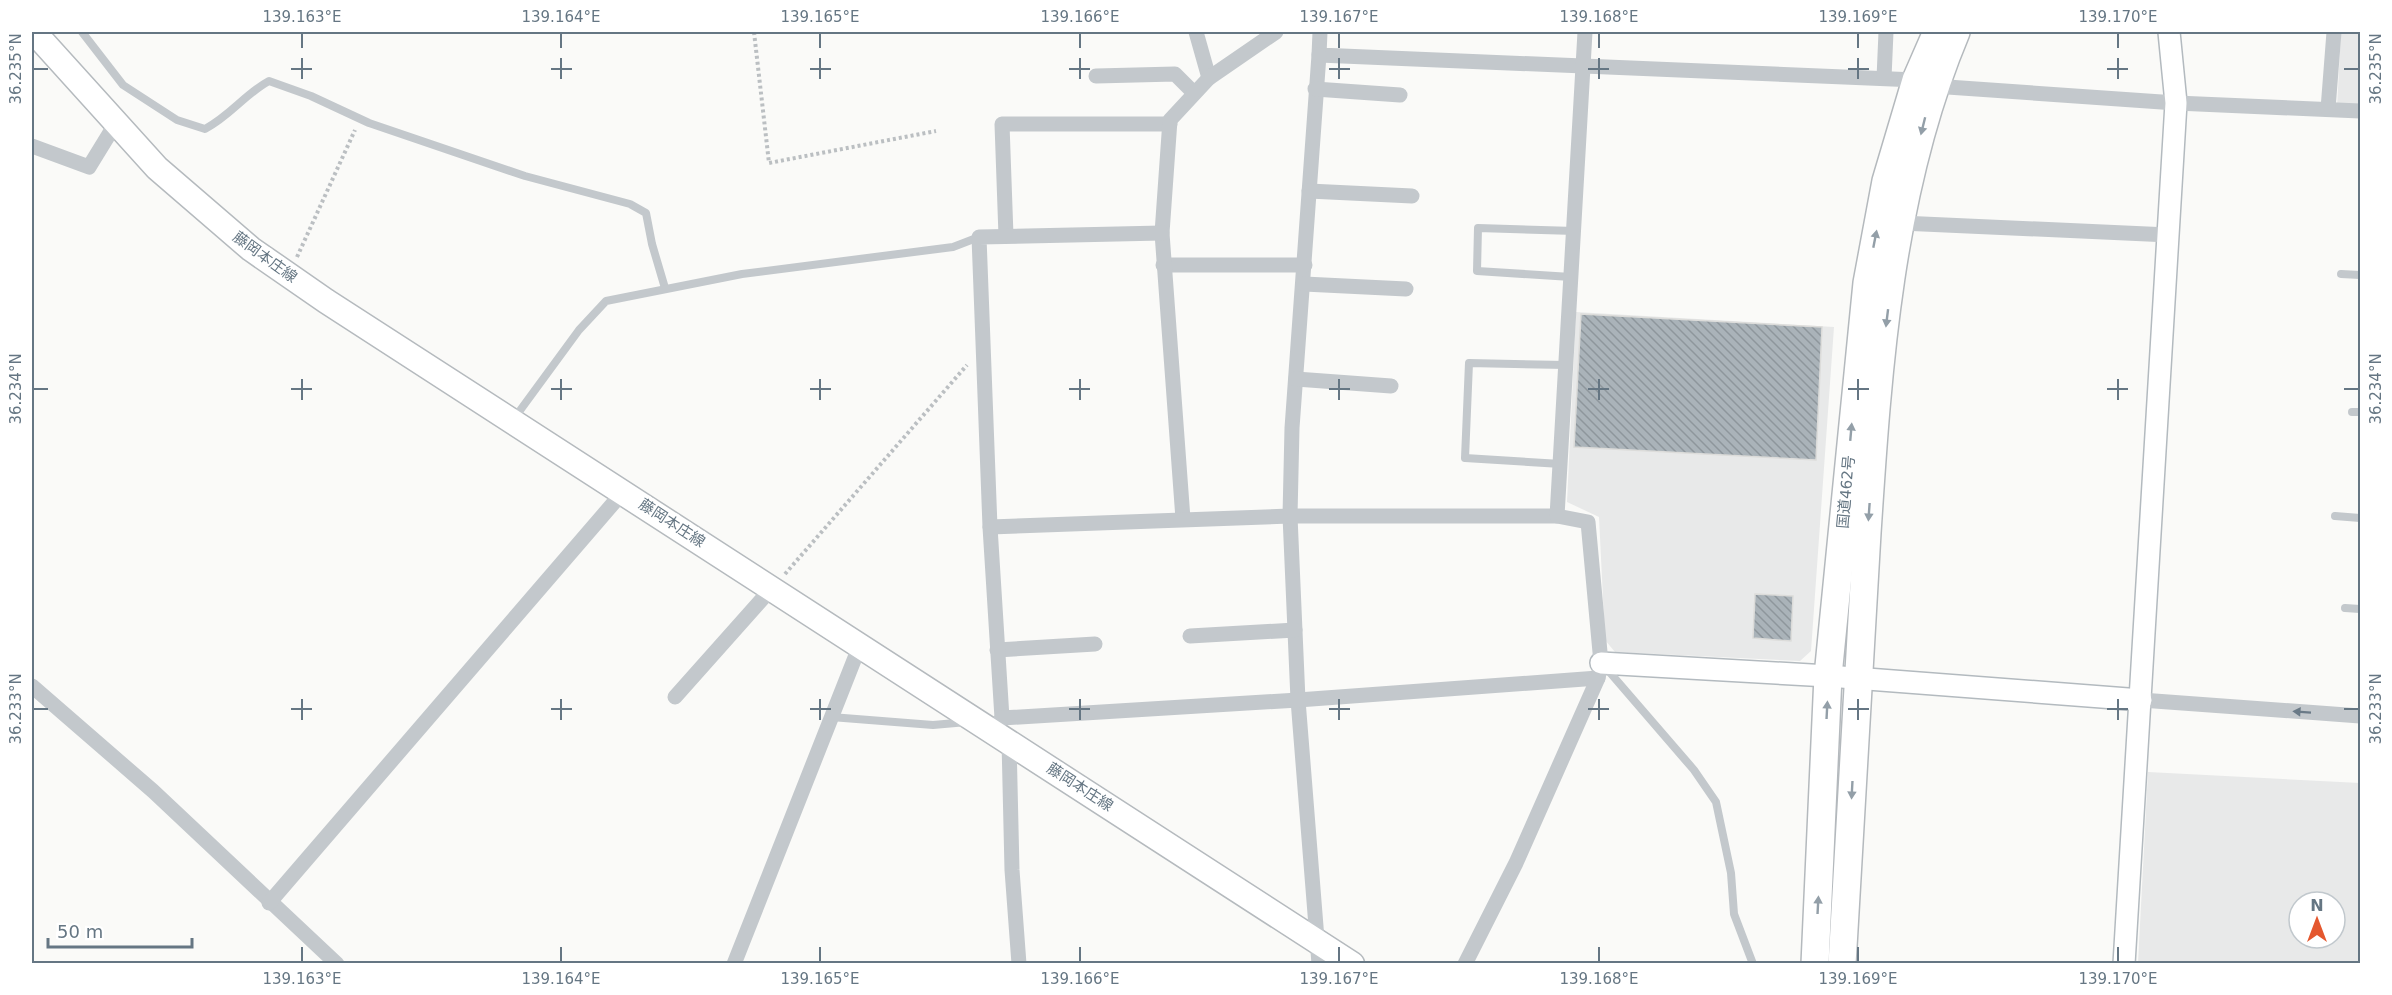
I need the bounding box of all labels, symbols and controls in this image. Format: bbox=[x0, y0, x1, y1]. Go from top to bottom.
text: 139.163°E bbox=[262, 8, 342, 26]
text: 139.164°E bbox=[521, 8, 601, 26]
text: 139.165°E bbox=[780, 8, 860, 26]
text: 139.166°E bbox=[1040, 8, 1120, 26]
text: 139.167°E bbox=[1299, 8, 1379, 26]
text: 139.168°E bbox=[1559, 8, 1639, 26]
text: 139.169°E bbox=[1818, 8, 1898, 26]
text: 139.170°E bbox=[2078, 8, 2158, 26]
text: 36.235°N bbox=[7, 33, 25, 105]
text: 36.235°N bbox=[2367, 33, 2385, 105]
one-way arrow bbox=[1918, 117, 1927, 135]
street label: 藤岡本庄線 bbox=[229, 228, 301, 286]
one-way arrow bbox=[1871, 229, 1880, 248]
one-way arrow bbox=[1882, 308, 1891, 327]
text: 36.234°N bbox=[7, 353, 25, 425]
text: 36.234°N bbox=[2367, 353, 2385, 425]
one-way arrow bbox=[1846, 423, 1856, 442]
street label: 国道462号 bbox=[1834, 455, 1858, 529]
street label: 藤岡本庄線 bbox=[636, 495, 708, 551]
one-way arrow bbox=[1864, 502, 1873, 521]
text: 36.233°N bbox=[7, 673, 25, 745]
text: 36.233°N bbox=[2367, 673, 2385, 745]
one-way arrow bbox=[1822, 701, 1831, 720]
one-way arrow bbox=[2293, 707, 2312, 716]
street label: 藤岡本庄線 bbox=[1044, 759, 1116, 815]
one-way arrow bbox=[1847, 781, 1856, 800]
north arrow bbox=[2287, 890, 2347, 950]
one-way arrow bbox=[1813, 896, 1822, 915]
text: N bbox=[2310, 896, 2324, 915]
scale bar bbox=[48, 911, 192, 949]
text: 50 m bbox=[57, 921, 103, 942]
text: 139.163°E bbox=[262, 970, 342, 988]
text: 139.164°E bbox=[521, 970, 601, 988]
text: 139.165°E bbox=[780, 970, 860, 988]
text: 139.166°E bbox=[1040, 970, 1120, 988]
text: 139.167°E bbox=[1299, 970, 1379, 988]
text: 139.168°E bbox=[1559, 970, 1639, 988]
text: 139.169°E bbox=[1818, 970, 1898, 988]
text: 139.170°E bbox=[2078, 970, 2158, 988]

